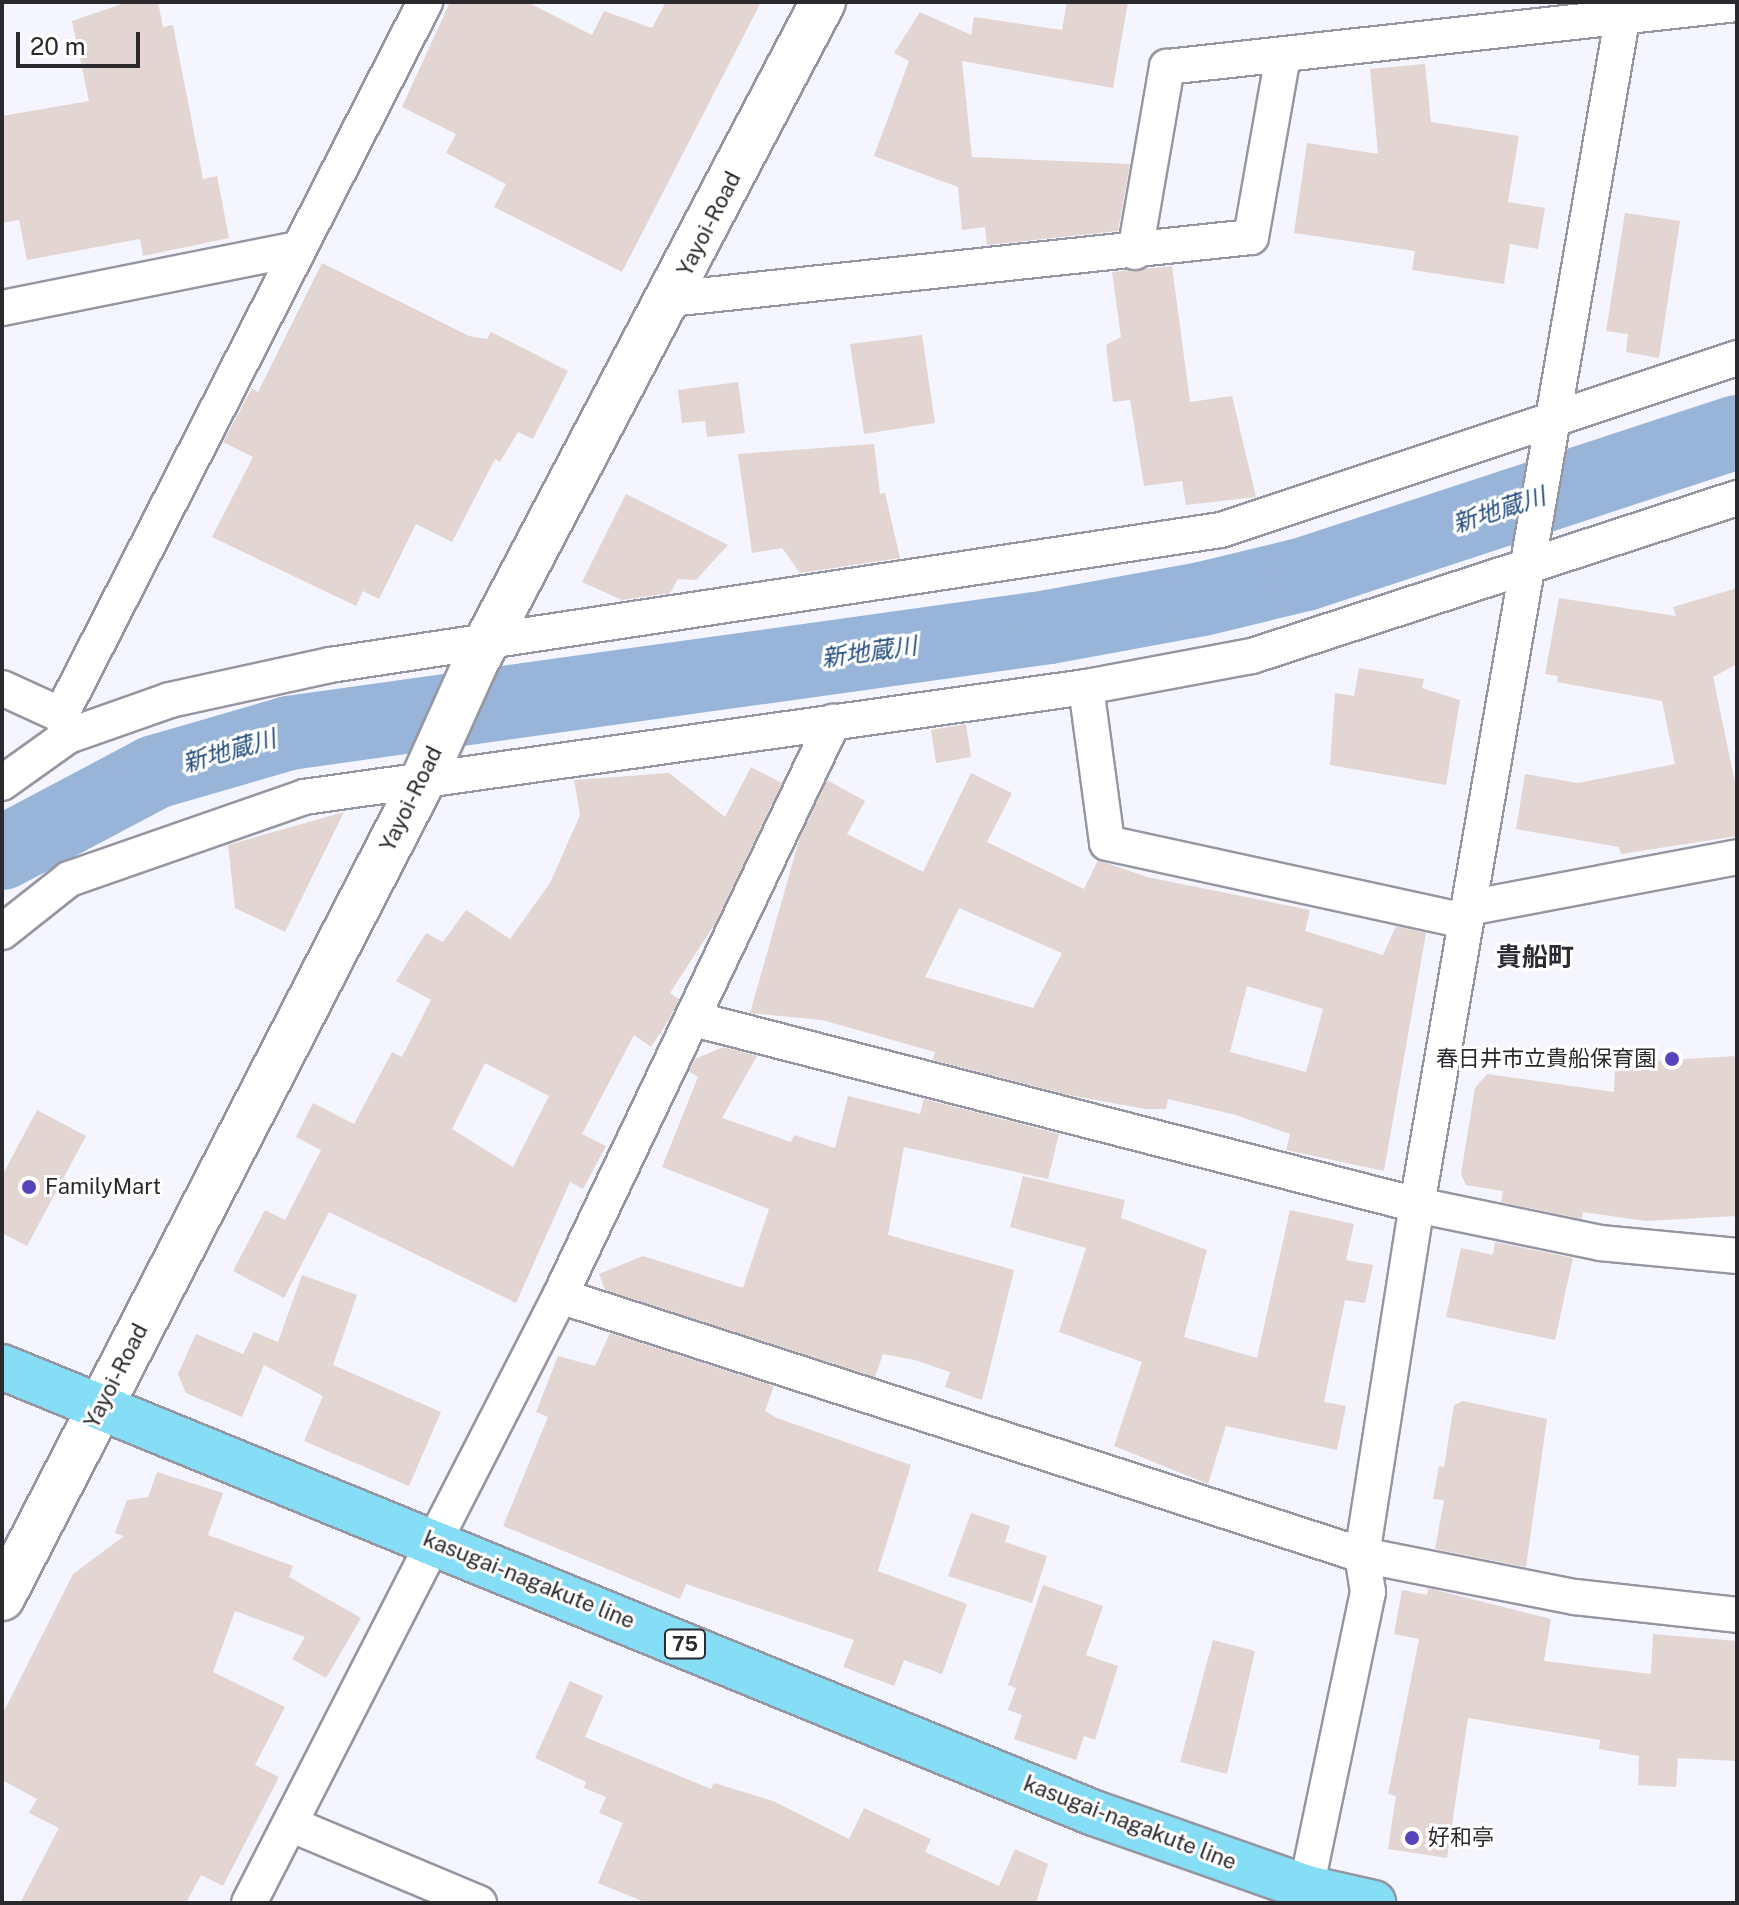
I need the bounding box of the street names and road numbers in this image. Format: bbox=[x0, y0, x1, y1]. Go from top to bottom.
street label: Yayoi-Road bbox=[671, 167, 747, 281]
street label: Yayoi-Road bbox=[374, 742, 448, 856]
street label: Yayoi-Road bbox=[78, 1319, 154, 1433]
street label: kasugai-nagakute line bbox=[419, 1525, 639, 1635]
road number: 75 bbox=[663, 1628, 707, 1660]
street label: kasugai-nagakute line bbox=[1020, 1770, 1240, 1876]

